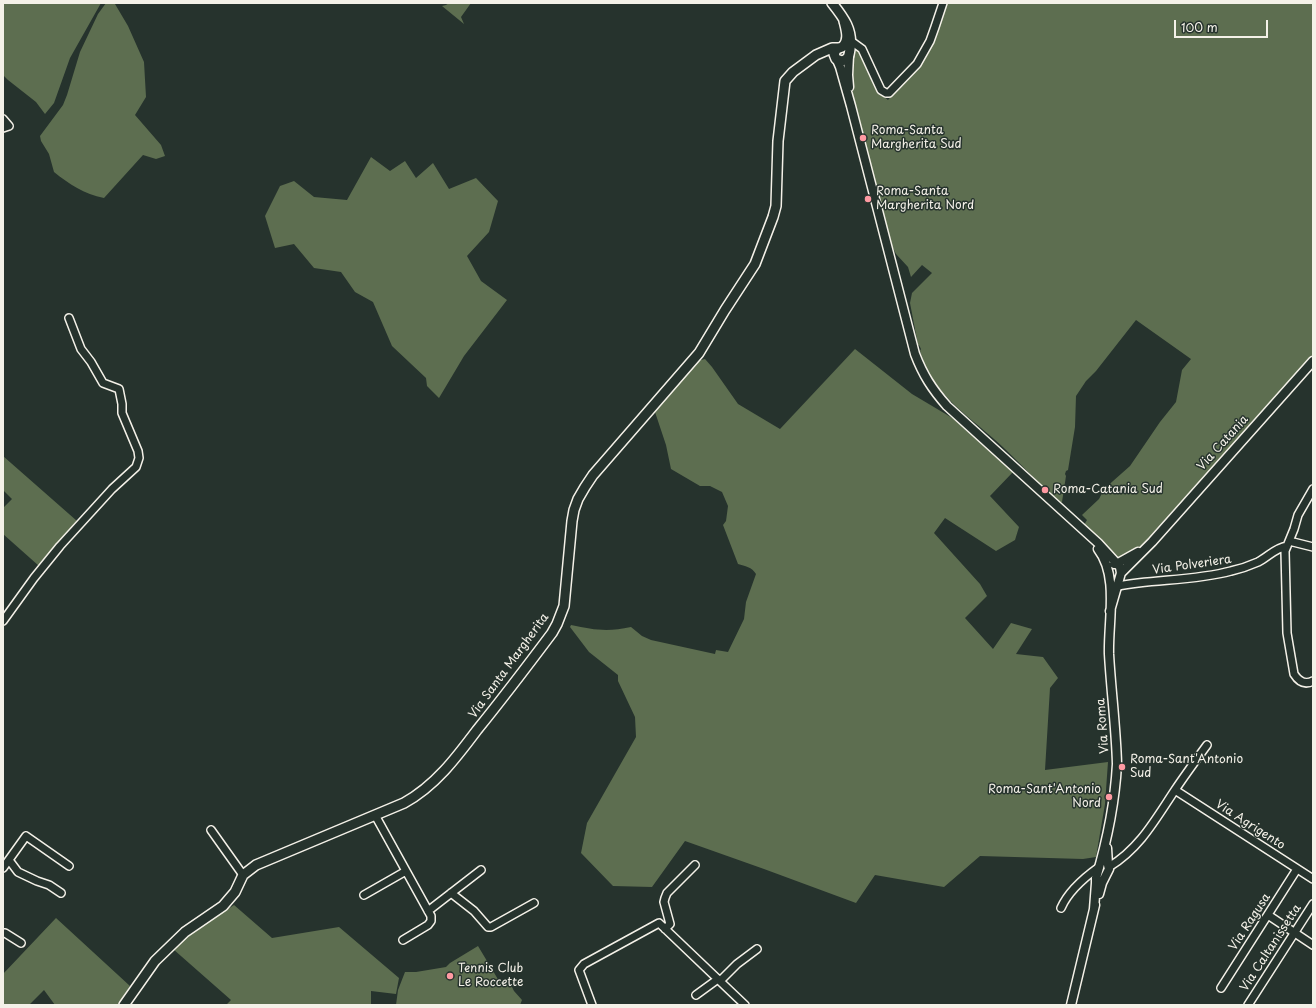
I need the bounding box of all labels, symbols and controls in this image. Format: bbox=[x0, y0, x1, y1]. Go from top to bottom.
scale bar bbox=[1176, 12, 1270, 38]
text: 100 m bbox=[1181, 18, 1218, 36]
place label: Roma-Santa Margherita Sud bbox=[871, 124, 962, 152]
marker: Roma-Santa Margherita Sud bbox=[858, 133, 868, 143]
place label: Roma-Santa Margherita Nord bbox=[876, 185, 974, 213]
marker: Roma-Santa Margherita Nord bbox=[863, 194, 873, 204]
street label: Via Catania bbox=[1195, 412, 1251, 474]
place label: Roma-Catania Sud bbox=[1053, 483, 1163, 497]
marker: Roma-Catania Sud bbox=[1040, 485, 1050, 495]
street label: Via Polveriera bbox=[1152, 552, 1232, 578]
street label: Via Santa Margherita bbox=[466, 611, 552, 721]
street label: Via Roma bbox=[1094, 698, 1112, 754]
place label: Roma-Sant'Antonio Sud bbox=[1130, 753, 1243, 781]
marker: Roma-Sant'Antonio Sud bbox=[1117, 762, 1127, 772]
place label: Roma-Sant'Antonio Nord bbox=[988, 783, 1101, 811]
marker: Roma-Sant'Antonio Nord bbox=[1104, 792, 1114, 802]
street label: Via Agrigento bbox=[1213, 797, 1287, 853]
street label: Via Ragusa bbox=[1226, 891, 1274, 953]
street label: Via Caltanissetta bbox=[1237, 902, 1305, 994]
place label: Tennis Club Le Roccette bbox=[458, 962, 523, 990]
marker: Tennis Club Le Roccette bbox=[445, 971, 455, 981]

